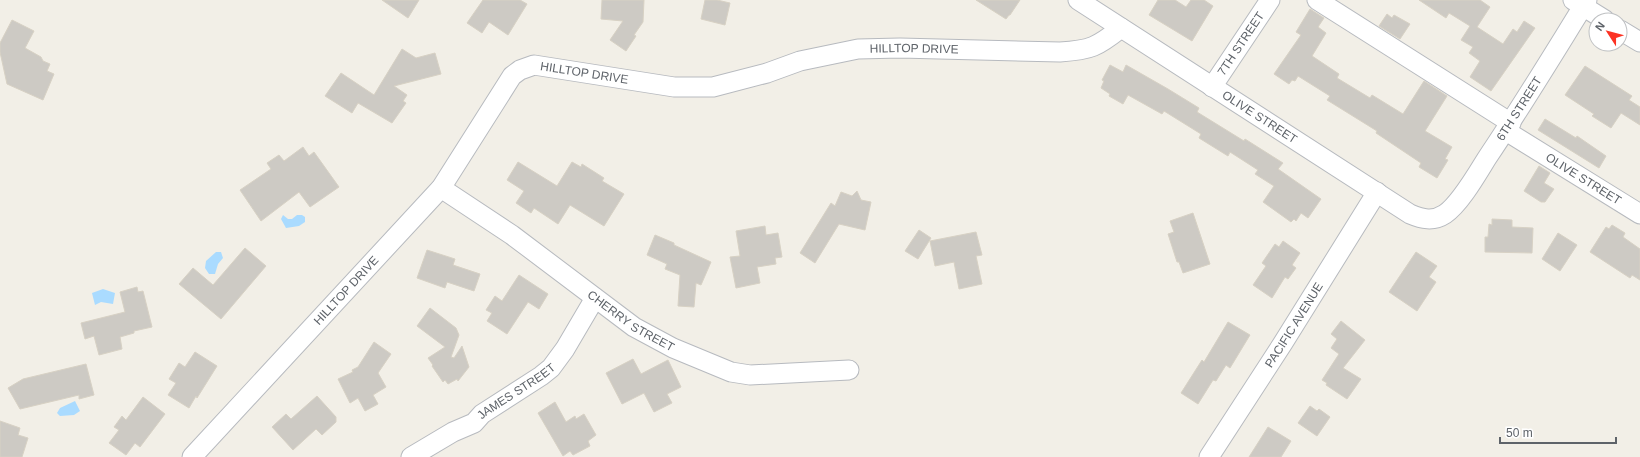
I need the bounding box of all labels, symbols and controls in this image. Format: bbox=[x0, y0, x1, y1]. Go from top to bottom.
street label: 7TH STREET bbox=[1215, 9, 1267, 78]
north arrow bbox=[1588, 12, 1628, 52]
text: N bbox=[1593, 19, 1607, 33]
street label: HILLTOP DRIVE bbox=[870, 41, 959, 56]
street label: HILLTOP DRIVE bbox=[539, 59, 629, 87]
street label: 6TH STREET bbox=[1493, 73, 1545, 143]
street label: OLIVE STREET bbox=[1220, 88, 1300, 147]
street label: OLIVE STREET bbox=[1543, 150, 1624, 208]
street label: HILLTOP DRIVE bbox=[311, 253, 382, 328]
street label: PACIFIC AVENUE bbox=[1262, 280, 1326, 370]
street label: CHERRY STREET bbox=[585, 287, 677, 355]
street label: JAMES STREET bbox=[474, 360, 559, 422]
scale bar bbox=[1500, 419, 1616, 445]
text: 50 m bbox=[1506, 426, 1533, 440]

